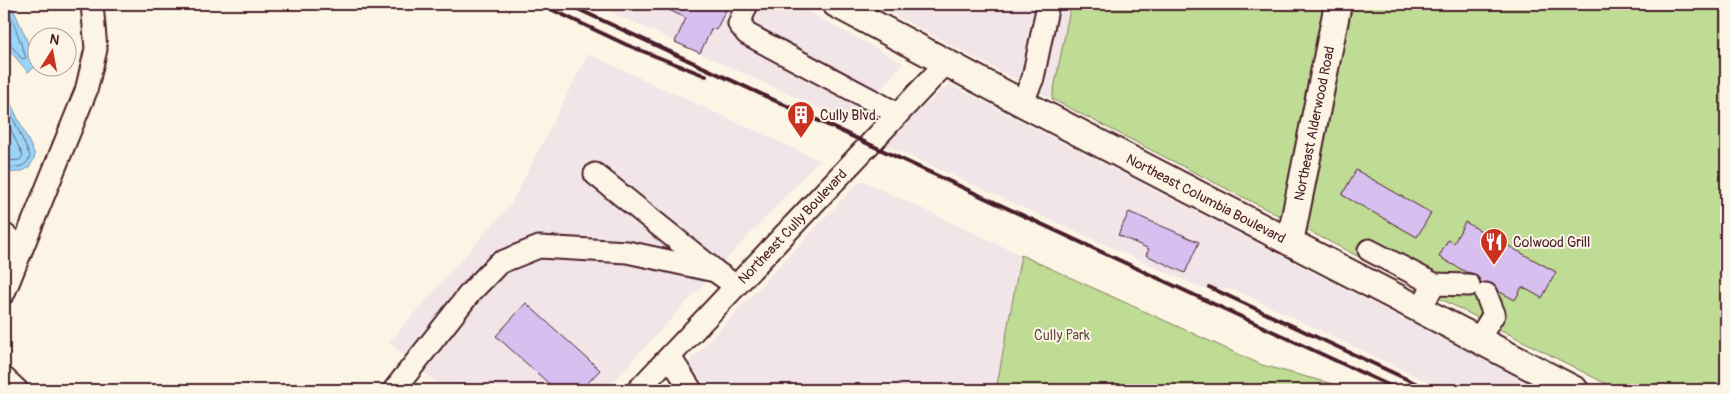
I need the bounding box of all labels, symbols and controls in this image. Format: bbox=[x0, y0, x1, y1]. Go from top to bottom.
north arrow bbox=[28, 28, 78, 78]
text: N bbox=[48, 30, 61, 49]
street label: Northeast Alderwood Road bbox=[1290, 44, 1338, 202]
building icon: Cully Blvd. bbox=[786, 100, 816, 139]
place label: Cully Blvd. bbox=[820, 107, 879, 124]
street label: Northeast Columbia Boulevard bbox=[1123, 150, 1289, 247]
street label: Northeast Cully Boulevard bbox=[734, 165, 850, 287]
restaurant icon: Colwood Grill bbox=[1479, 227, 1509, 266]
place label: Colwood Grill bbox=[1513, 234, 1590, 251]
park label: Cully Park bbox=[1034, 327, 1090, 344]

